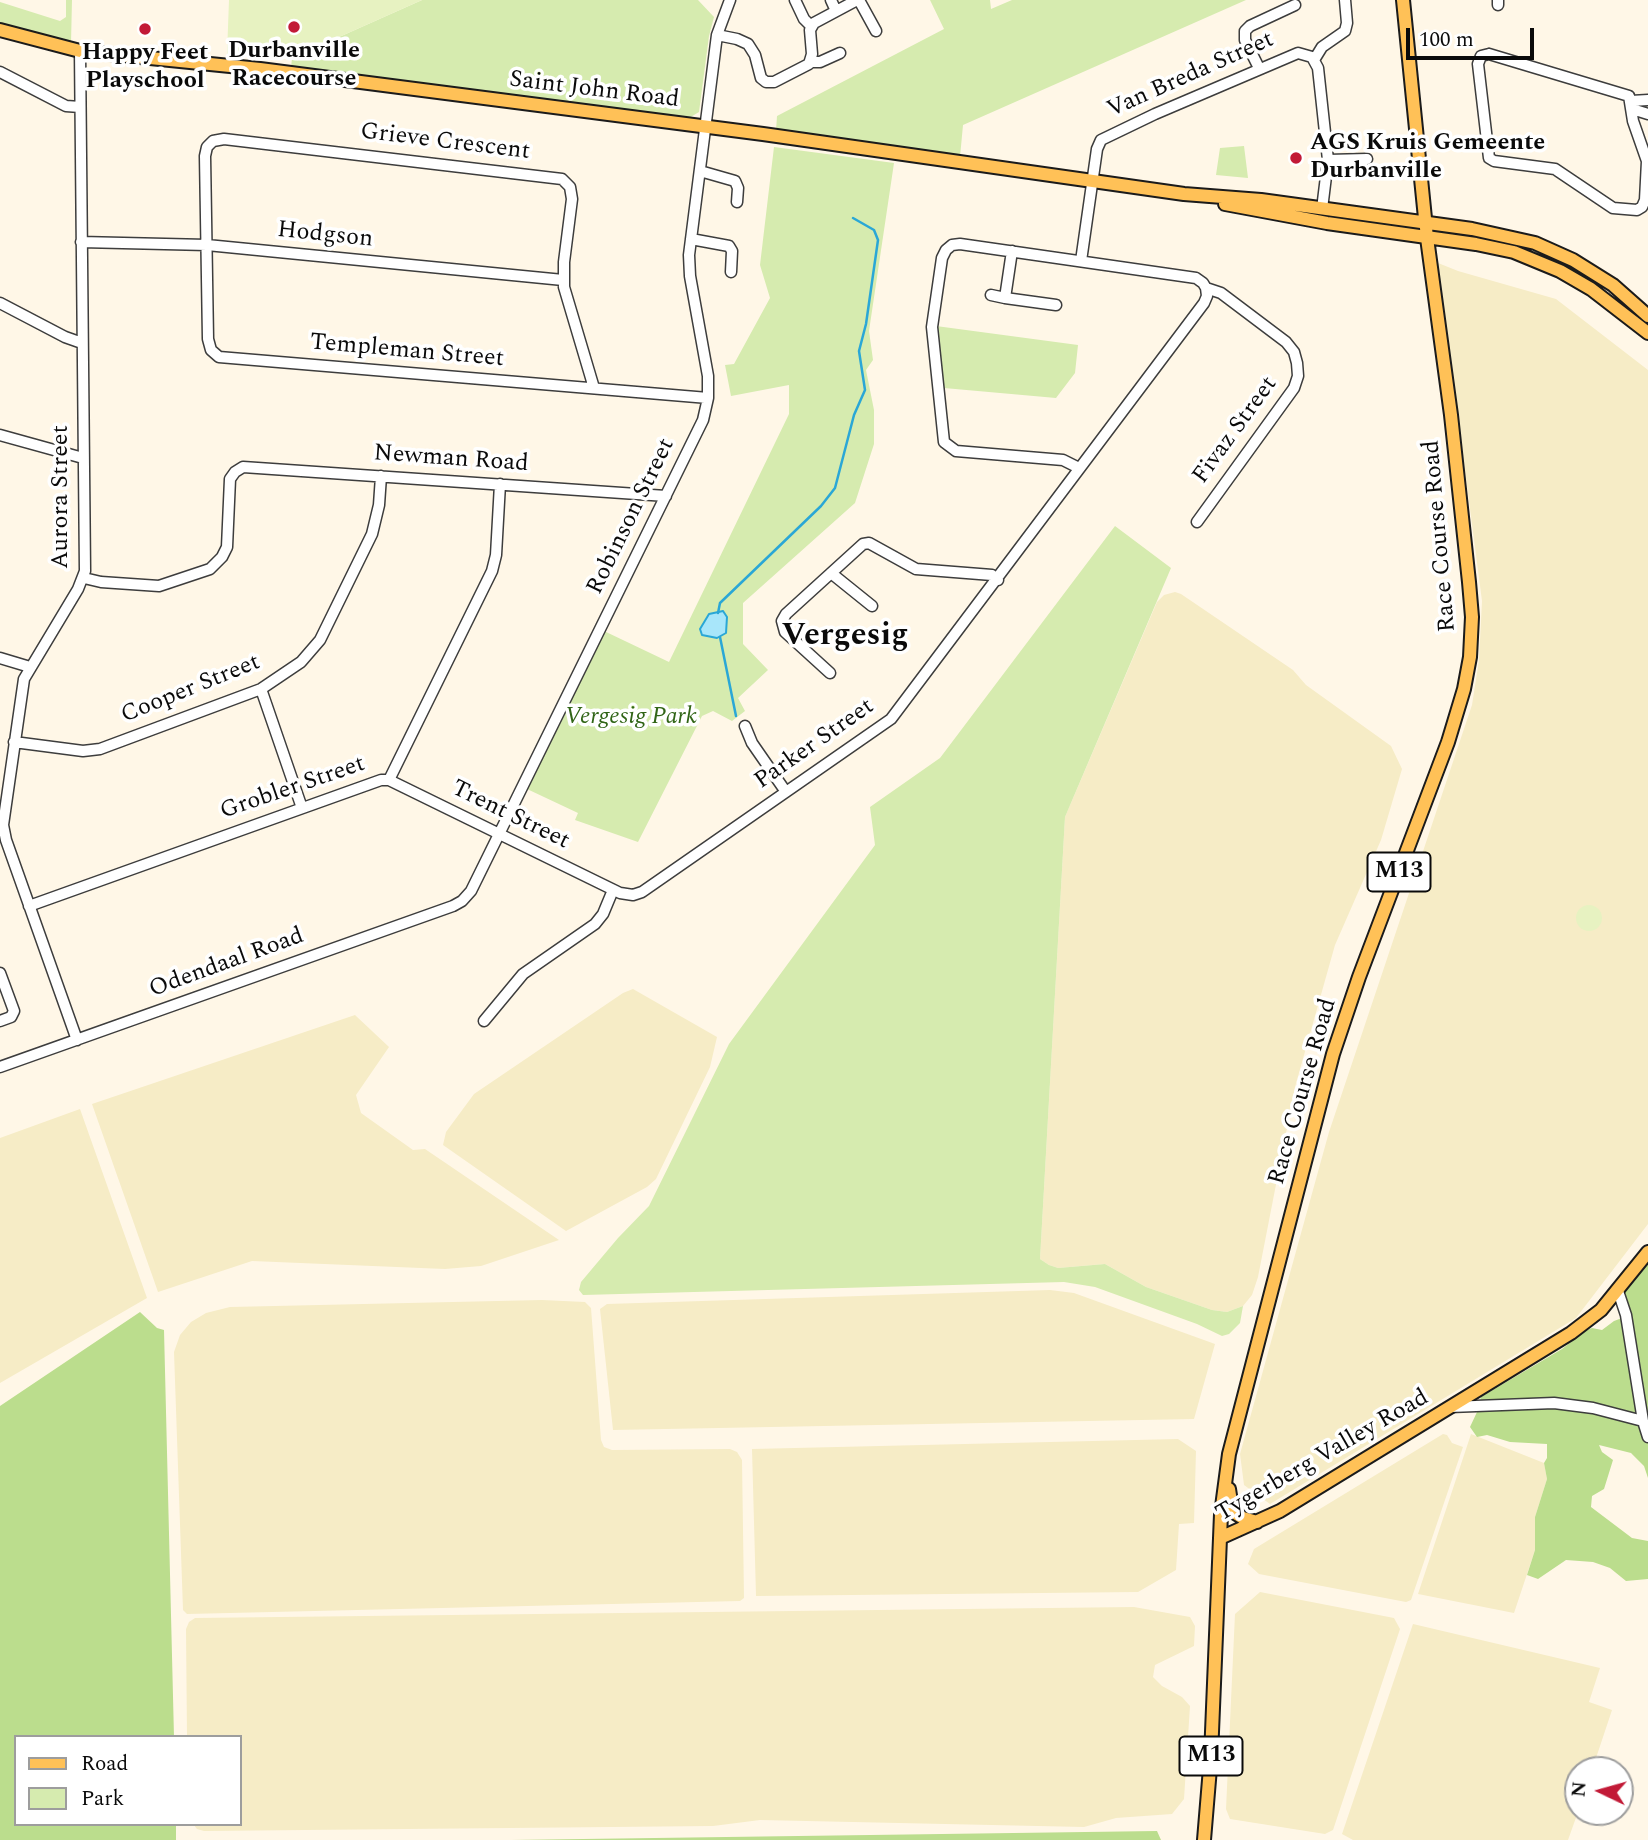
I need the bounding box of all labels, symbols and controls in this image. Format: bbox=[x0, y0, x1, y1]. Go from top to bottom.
scale bar bbox=[1410, 14, 1538, 58]
marker: Durbanville Racecourse bbox=[286, 19, 302, 35]
marker: Happy Feet Playschool bbox=[137, 21, 153, 37]
text: 100 m bbox=[1419, 24, 1474, 56]
street label: Van Breda Street bbox=[1103, 26, 1279, 126]
place label: Durbanville Racecourse bbox=[228, 38, 360, 94]
place label: Happy Feet Playschool bbox=[82, 40, 208, 96]
street label: Saint John Road bbox=[507, 66, 681, 116]
street label: Grieve Crescent bbox=[359, 118, 531, 168]
place label: AGS Kruis Gemeente Durbanville bbox=[1310, 130, 1545, 186]
marker: AGS Kruis Gemeente Durbanville bbox=[1288, 150, 1304, 166]
street label: Hodgson bbox=[276, 217, 374, 255]
street label: Templeman Street bbox=[309, 329, 505, 375]
street label: Fivaz Street bbox=[1187, 372, 1285, 490]
street label: Aurora Street bbox=[48, 425, 76, 569]
street label: Robinson Street bbox=[582, 434, 682, 600]
street label: Race Course Road bbox=[1418, 439, 1464, 633]
street label: Newman Road bbox=[373, 440, 529, 480]
district label: Vergesig bbox=[782, 619, 908, 657]
street label: Cooper Street bbox=[117, 649, 265, 731]
street label: Parker Street bbox=[750, 693, 880, 797]
park label: Vergesig Park bbox=[565, 704, 697, 732]
street label: Grobler Street bbox=[217, 751, 369, 827]
street label: Trent Street bbox=[446, 775, 574, 857]
road number: M13 bbox=[1368, 852, 1430, 892]
street label: Odendaal Road bbox=[146, 923, 308, 1005]
street label: Race Course Road bbox=[1264, 996, 1344, 1188]
street label: Tygerberg Valley Road bbox=[1211, 1384, 1435, 1530]
legend bbox=[14, 1735, 242, 1826]
road number: M13 bbox=[1180, 1736, 1242, 1776]
text: Road bbox=[81, 1748, 128, 1780]
north arrow bbox=[1564, 1756, 1634, 1826]
text: N bbox=[1564, 1780, 1595, 1798]
text: Park bbox=[81, 1783, 124, 1815]

